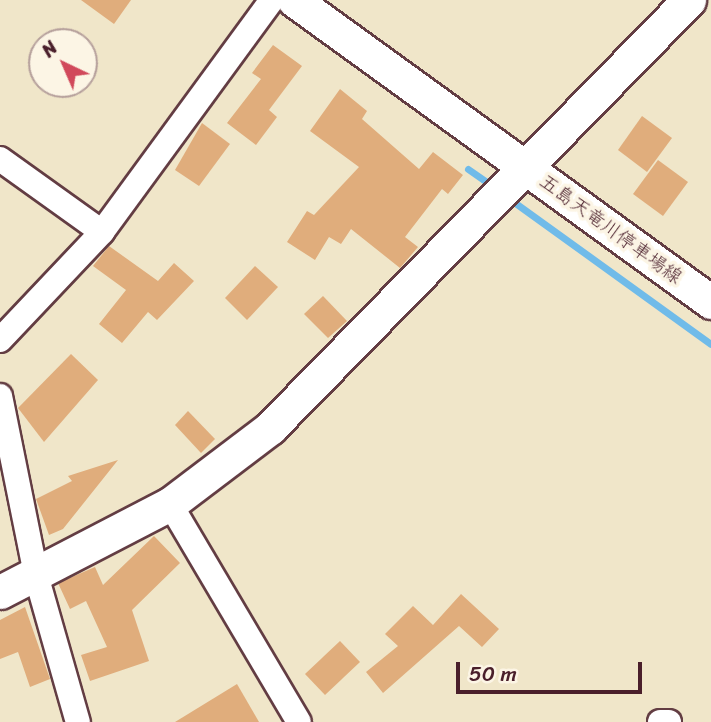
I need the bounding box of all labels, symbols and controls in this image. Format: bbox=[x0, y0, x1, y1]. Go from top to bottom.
north arrow bbox=[28, 28, 98, 98]
text: N bbox=[33, 33, 66, 65]
street label: 五島天竜川停車場線 bbox=[535, 170, 687, 288]
scale bar bbox=[459, 648, 644, 692]
text: 50 m bbox=[469, 655, 517, 693]

